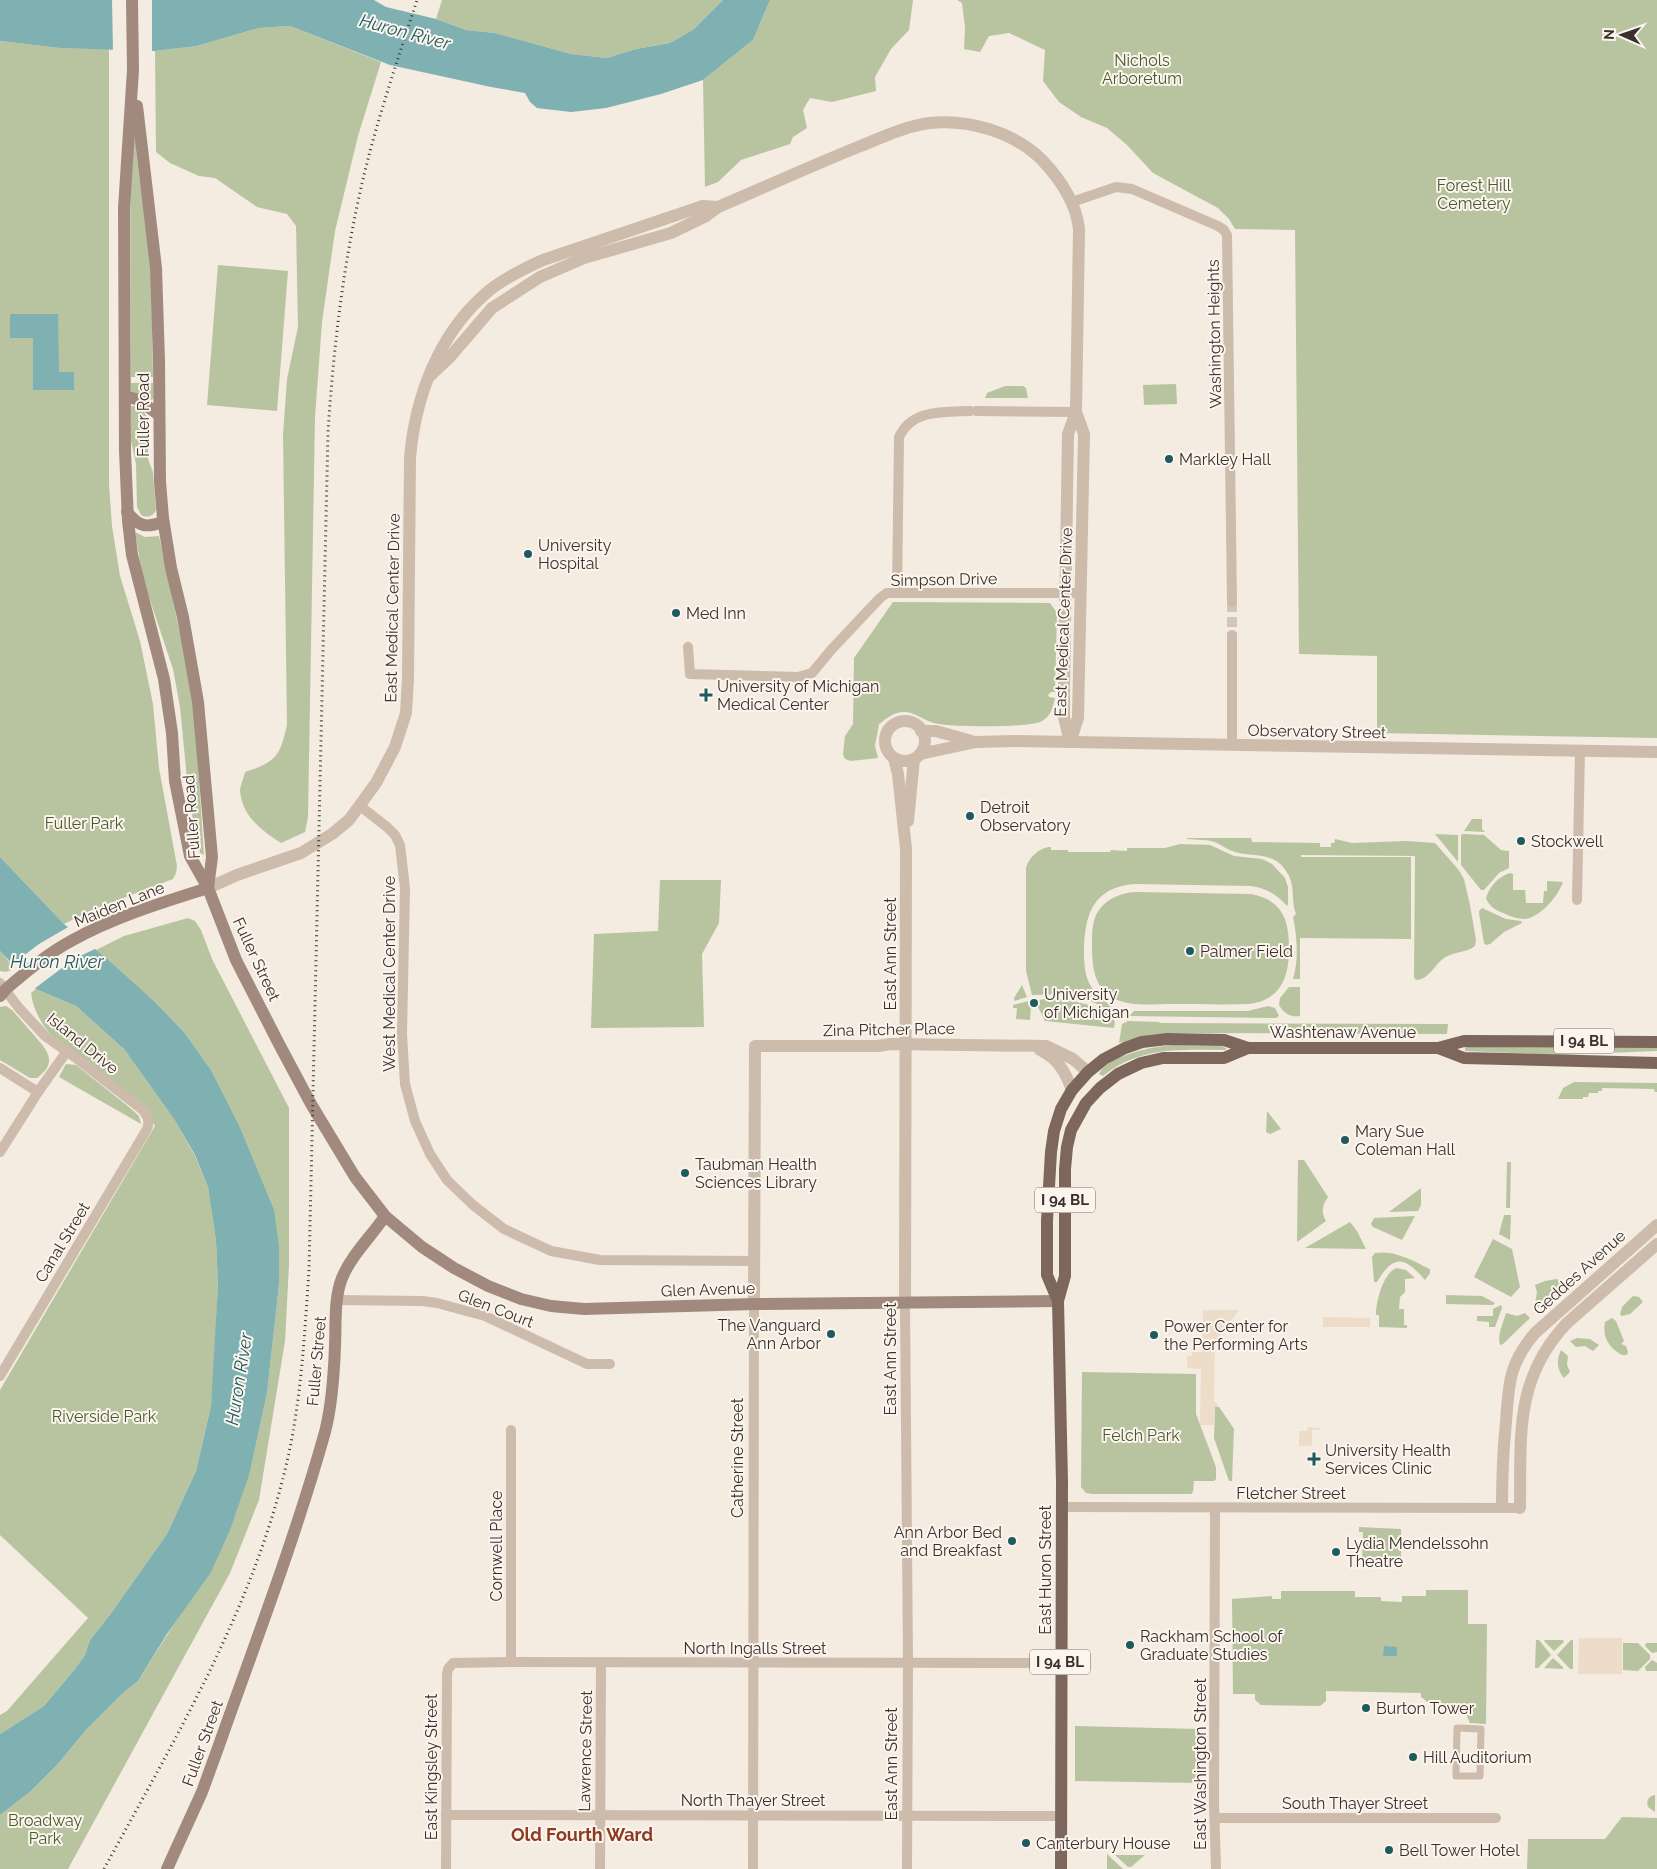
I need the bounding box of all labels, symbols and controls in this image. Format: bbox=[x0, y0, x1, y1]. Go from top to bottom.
water label: Huron River bbox=[357, 9, 454, 54]
north arrow bbox=[1597, 10, 1647, 60]
text: N bbox=[1601, 29, 1617, 40]
park label: Nichols Arboretum bbox=[1102, 51, 1182, 88]
park label: Forest Hill Cemetery bbox=[1437, 176, 1512, 213]
street label: Washington Heights bbox=[1204, 259, 1225, 409]
street label: Fuller Road bbox=[134, 373, 153, 457]
place label: Markley Hall bbox=[1179, 450, 1271, 469]
marker: Markley Hall bbox=[1163, 453, 1175, 465]
street label: East Medical Center Drive bbox=[381, 513, 404, 703]
street label: East Medical Center Drive bbox=[1051, 527, 1076, 717]
place label: University Hospital bbox=[538, 536, 612, 573]
marker: University Hospital bbox=[522, 548, 534, 560]
street label: Simpson Drive bbox=[891, 569, 997, 590]
place label: Med Inn bbox=[686, 604, 746, 623]
marker: Med Inn bbox=[670, 607, 682, 619]
place label: University of Michigan Medical Center bbox=[717, 677, 879, 714]
marker: University of Michigan Medical Center bbox=[699, 688, 713, 702]
street label: Observatory Street bbox=[1248, 721, 1387, 742]
street label: Fuller Road bbox=[179, 774, 204, 860]
place label: Detroit Observatory bbox=[980, 798, 1071, 835]
marker: Detroit Observatory bbox=[964, 810, 976, 822]
park label: Fuller Park bbox=[45, 814, 124, 833]
place label: Stockwell bbox=[1531, 832, 1604, 851]
marker: Stockwell bbox=[1515, 835, 1527, 847]
street label: West Medical Center Drive bbox=[380, 876, 399, 1072]
street label: Maiden Lane bbox=[71, 878, 167, 931]
street label: East Ann Street bbox=[881, 897, 900, 1011]
street label: Fuller Street bbox=[229, 914, 284, 1005]
place label: Palmer Field bbox=[1200, 942, 1293, 961]
marker: Palmer Field bbox=[1184, 945, 1196, 957]
water label: Huron River bbox=[10, 951, 104, 972]
place label: University of Michigan bbox=[1044, 985, 1129, 1022]
marker: University of Michigan bbox=[1028, 997, 1040, 1009]
street label: Island Drive bbox=[43, 1009, 122, 1078]
street label: Zina Pitcher Place bbox=[823, 1019, 955, 1040]
street label: Washtenaw Avenue bbox=[1270, 1023, 1416, 1042]
road number: I 94 BL bbox=[1554, 1028, 1614, 1054]
place label: Mary Sue Coleman Hall bbox=[1355, 1122, 1456, 1159]
marker: Mary Sue Coleman Hall bbox=[1339, 1134, 1351, 1146]
place label: Taubman Health Sciences Library bbox=[695, 1155, 817, 1192]
marker: Taubman Health Sciences Library bbox=[679, 1167, 691, 1179]
road number: I 94 BL bbox=[1035, 1188, 1095, 1212]
street label: Canal Street bbox=[31, 1198, 94, 1286]
street label: Geddes Avenue bbox=[1529, 1226, 1629, 1319]
street label: Glen Avenue bbox=[661, 1278, 755, 1301]
street label: Glen Court bbox=[455, 1285, 537, 1332]
street label: East Ann Street bbox=[881, 1302, 900, 1416]
street label: Fuller Street bbox=[303, 1315, 330, 1407]
place label: The Vanguard Ann Arbor bbox=[717, 1316, 821, 1353]
place label: Power Center for the Performing Arts bbox=[1164, 1317, 1308, 1354]
marker: The Vanguard Ann Arbor bbox=[825, 1328, 837, 1340]
marker: Power Center for the Performing Arts bbox=[1148, 1329, 1160, 1341]
water label: Huron River bbox=[221, 1330, 256, 1427]
street label: Catherine Street bbox=[728, 1397, 747, 1518]
park label: Riverside Park bbox=[52, 1407, 157, 1426]
park label: Felch Park bbox=[1102, 1426, 1180, 1445]
place label: University Health Services Clinic bbox=[1325, 1441, 1451, 1478]
marker: University Health Services Clinic bbox=[1307, 1452, 1321, 1466]
street label: Fletcher Street bbox=[1236, 1484, 1346, 1503]
street label: Cornwell Place bbox=[487, 1491, 506, 1601]
street label: East Huron Street bbox=[1036, 1505, 1055, 1635]
place label: Ann Arbor Bed and Breakfast bbox=[894, 1523, 1003, 1560]
place label: Lydia Mendelssohn Theatre bbox=[1346, 1534, 1489, 1571]
marker: Ann Arbor Bed and Breakfast bbox=[1006, 1535, 1018, 1547]
marker: Lydia Mendelssohn Theatre bbox=[1330, 1546, 1342, 1558]
place label: Rackham School of Graduate Studies bbox=[1140, 1627, 1283, 1664]
street label: North Ingalls Street bbox=[684, 1639, 827, 1658]
marker: Rackham School of Graduate Studies bbox=[1124, 1639, 1136, 1651]
road number: I 94 BL bbox=[1030, 1650, 1090, 1674]
street label: East Washington Street bbox=[1191, 1677, 1210, 1850]
street label: Lawrence Street bbox=[575, 1690, 596, 1812]
street label: East Kingsley Street bbox=[422, 1693, 441, 1840]
street label: Fuller Street bbox=[178, 1697, 227, 1789]
place label: Burton Tower bbox=[1376, 1699, 1475, 1718]
marker: Burton Tower bbox=[1360, 1702, 1372, 1714]
street label: East Ann Street bbox=[882, 1707, 901, 1821]
place label: Hill Auditorium bbox=[1423, 1748, 1532, 1767]
marker: Hill Auditorium bbox=[1407, 1751, 1419, 1763]
street label: North Thayer Street bbox=[681, 1791, 826, 1810]
street label: South Thayer Street bbox=[1282, 1794, 1429, 1813]
park label: Broadway Park bbox=[8, 1811, 82, 1848]
district label: Old Fourth Ward bbox=[511, 1824, 653, 1845]
place label: Canterbury House bbox=[1036, 1834, 1170, 1853]
marker: Canterbury House bbox=[1020, 1837, 1032, 1849]
place label: Bell Tower Hotel bbox=[1399, 1841, 1520, 1860]
marker: Bell Tower Hotel bbox=[1383, 1844, 1395, 1856]

